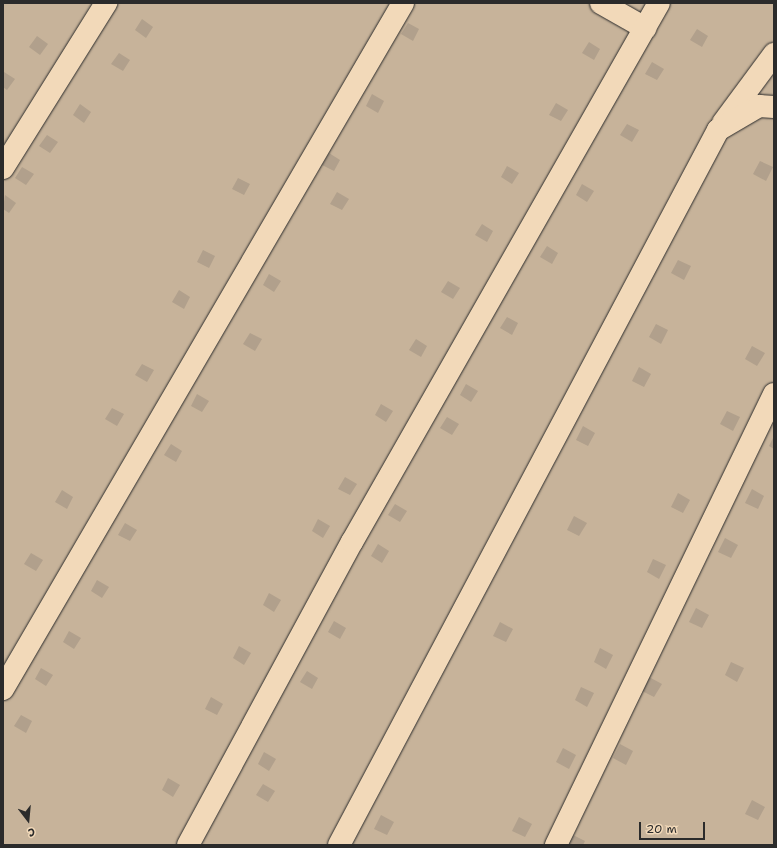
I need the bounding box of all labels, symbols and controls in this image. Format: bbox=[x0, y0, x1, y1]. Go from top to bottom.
north arrow bbox=[8, 800, 48, 840]
scale bar bbox=[641, 814, 707, 840]
text: 20 m bbox=[646, 821, 677, 837]
text: С bbox=[26, 824, 37, 840]

